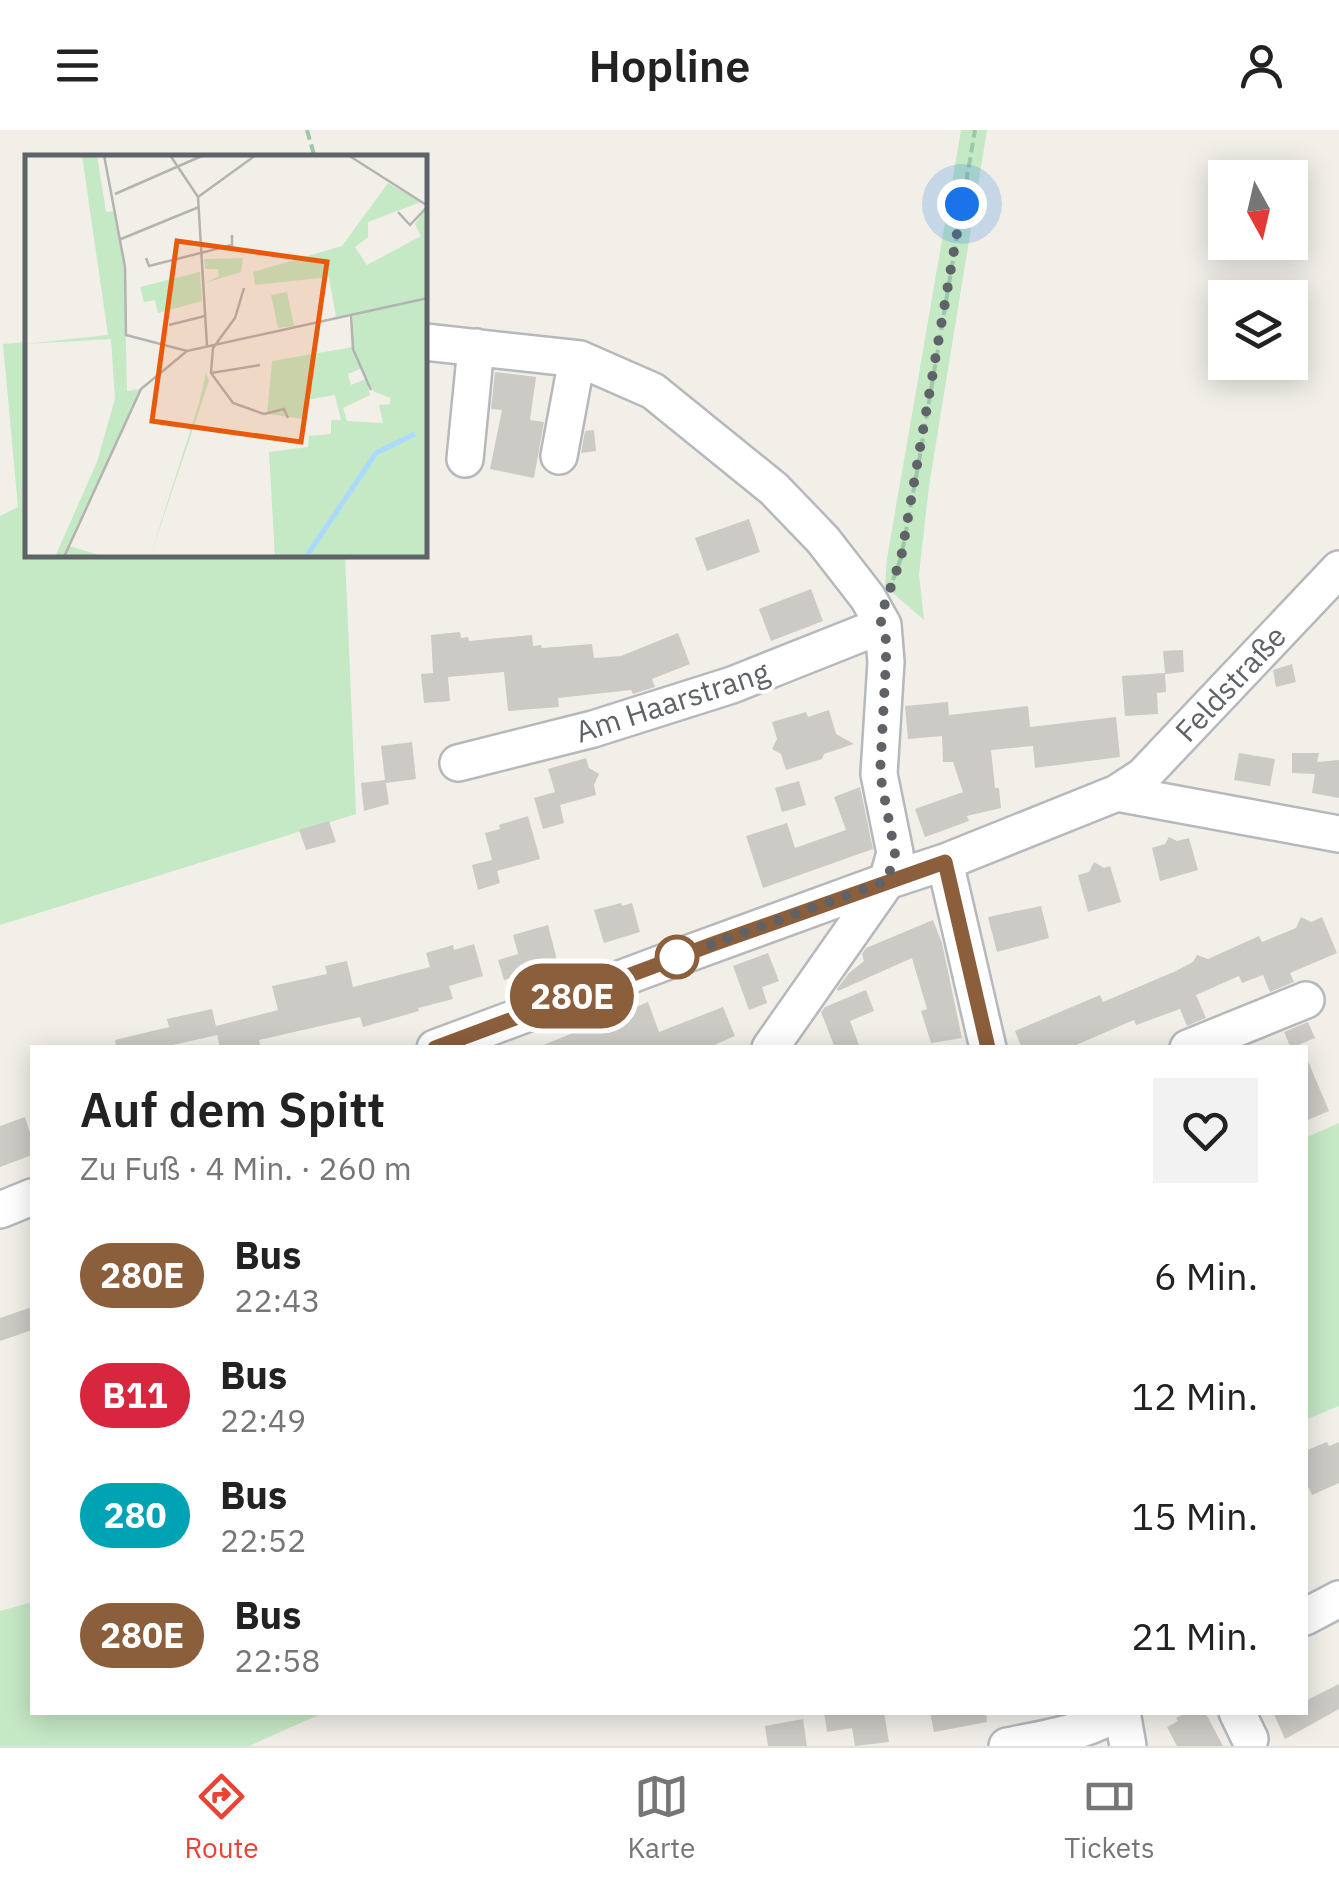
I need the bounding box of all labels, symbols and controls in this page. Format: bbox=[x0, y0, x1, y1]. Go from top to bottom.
text: Hopline bbox=[589, 36, 750, 94]
icon: menu bbox=[50, 38, 105, 93]
icon: person bbox=[1234, 38, 1289, 93]
inset map bbox=[25, 155, 428, 558]
north arrow bbox=[1208, 160, 1308, 260]
map controls bbox=[1208, 160, 1308, 380]
your location bbox=[937, 179, 987, 229]
button: layers bbox=[1208, 280, 1308, 380]
street label: Feldstraße bbox=[1166, 616, 1294, 750]
street label: Am Haarstrang bbox=[570, 651, 774, 751]
unlabelled marker bbox=[656, 936, 698, 978]
line badge: 280E bbox=[502, 964, 642, 1028]
text: 280E bbox=[530, 973, 614, 1019]
text: Auf dem Spitt bbox=[80, 1078, 385, 1140]
button: heart bbox=[1153, 1078, 1258, 1183]
text: Zu Fuß · 4 Min. · 260 m bbox=[80, 1147, 412, 1189]
text: Bus bbox=[234, 1230, 301, 1279]
text: 6 Min. bbox=[1154, 1251, 1258, 1300]
text: 280E bbox=[100, 1252, 184, 1298]
text: 22:43 bbox=[234, 1279, 320, 1321]
text: Bus bbox=[220, 1350, 287, 1399]
text: 12 Min. bbox=[1131, 1371, 1258, 1420]
text: B11 bbox=[102, 1372, 168, 1418]
text: 22:49 bbox=[220, 1399, 306, 1441]
text: Bus bbox=[220, 1470, 287, 1519]
text: 15 Min. bbox=[1131, 1491, 1258, 1540]
text: 280 bbox=[103, 1492, 167, 1538]
text: 22:52 bbox=[220, 1519, 306, 1561]
text: Bus bbox=[234, 1590, 301, 1639]
text: 21 Min. bbox=[1131, 1611, 1258, 1660]
text: 280E bbox=[100, 1612, 184, 1658]
text: 22:58 bbox=[234, 1639, 320, 1681]
tab: Route bbox=[184, 1769, 259, 1866]
tab: Karte bbox=[628, 1769, 695, 1866]
tab: Tickets bbox=[1064, 1769, 1155, 1866]

